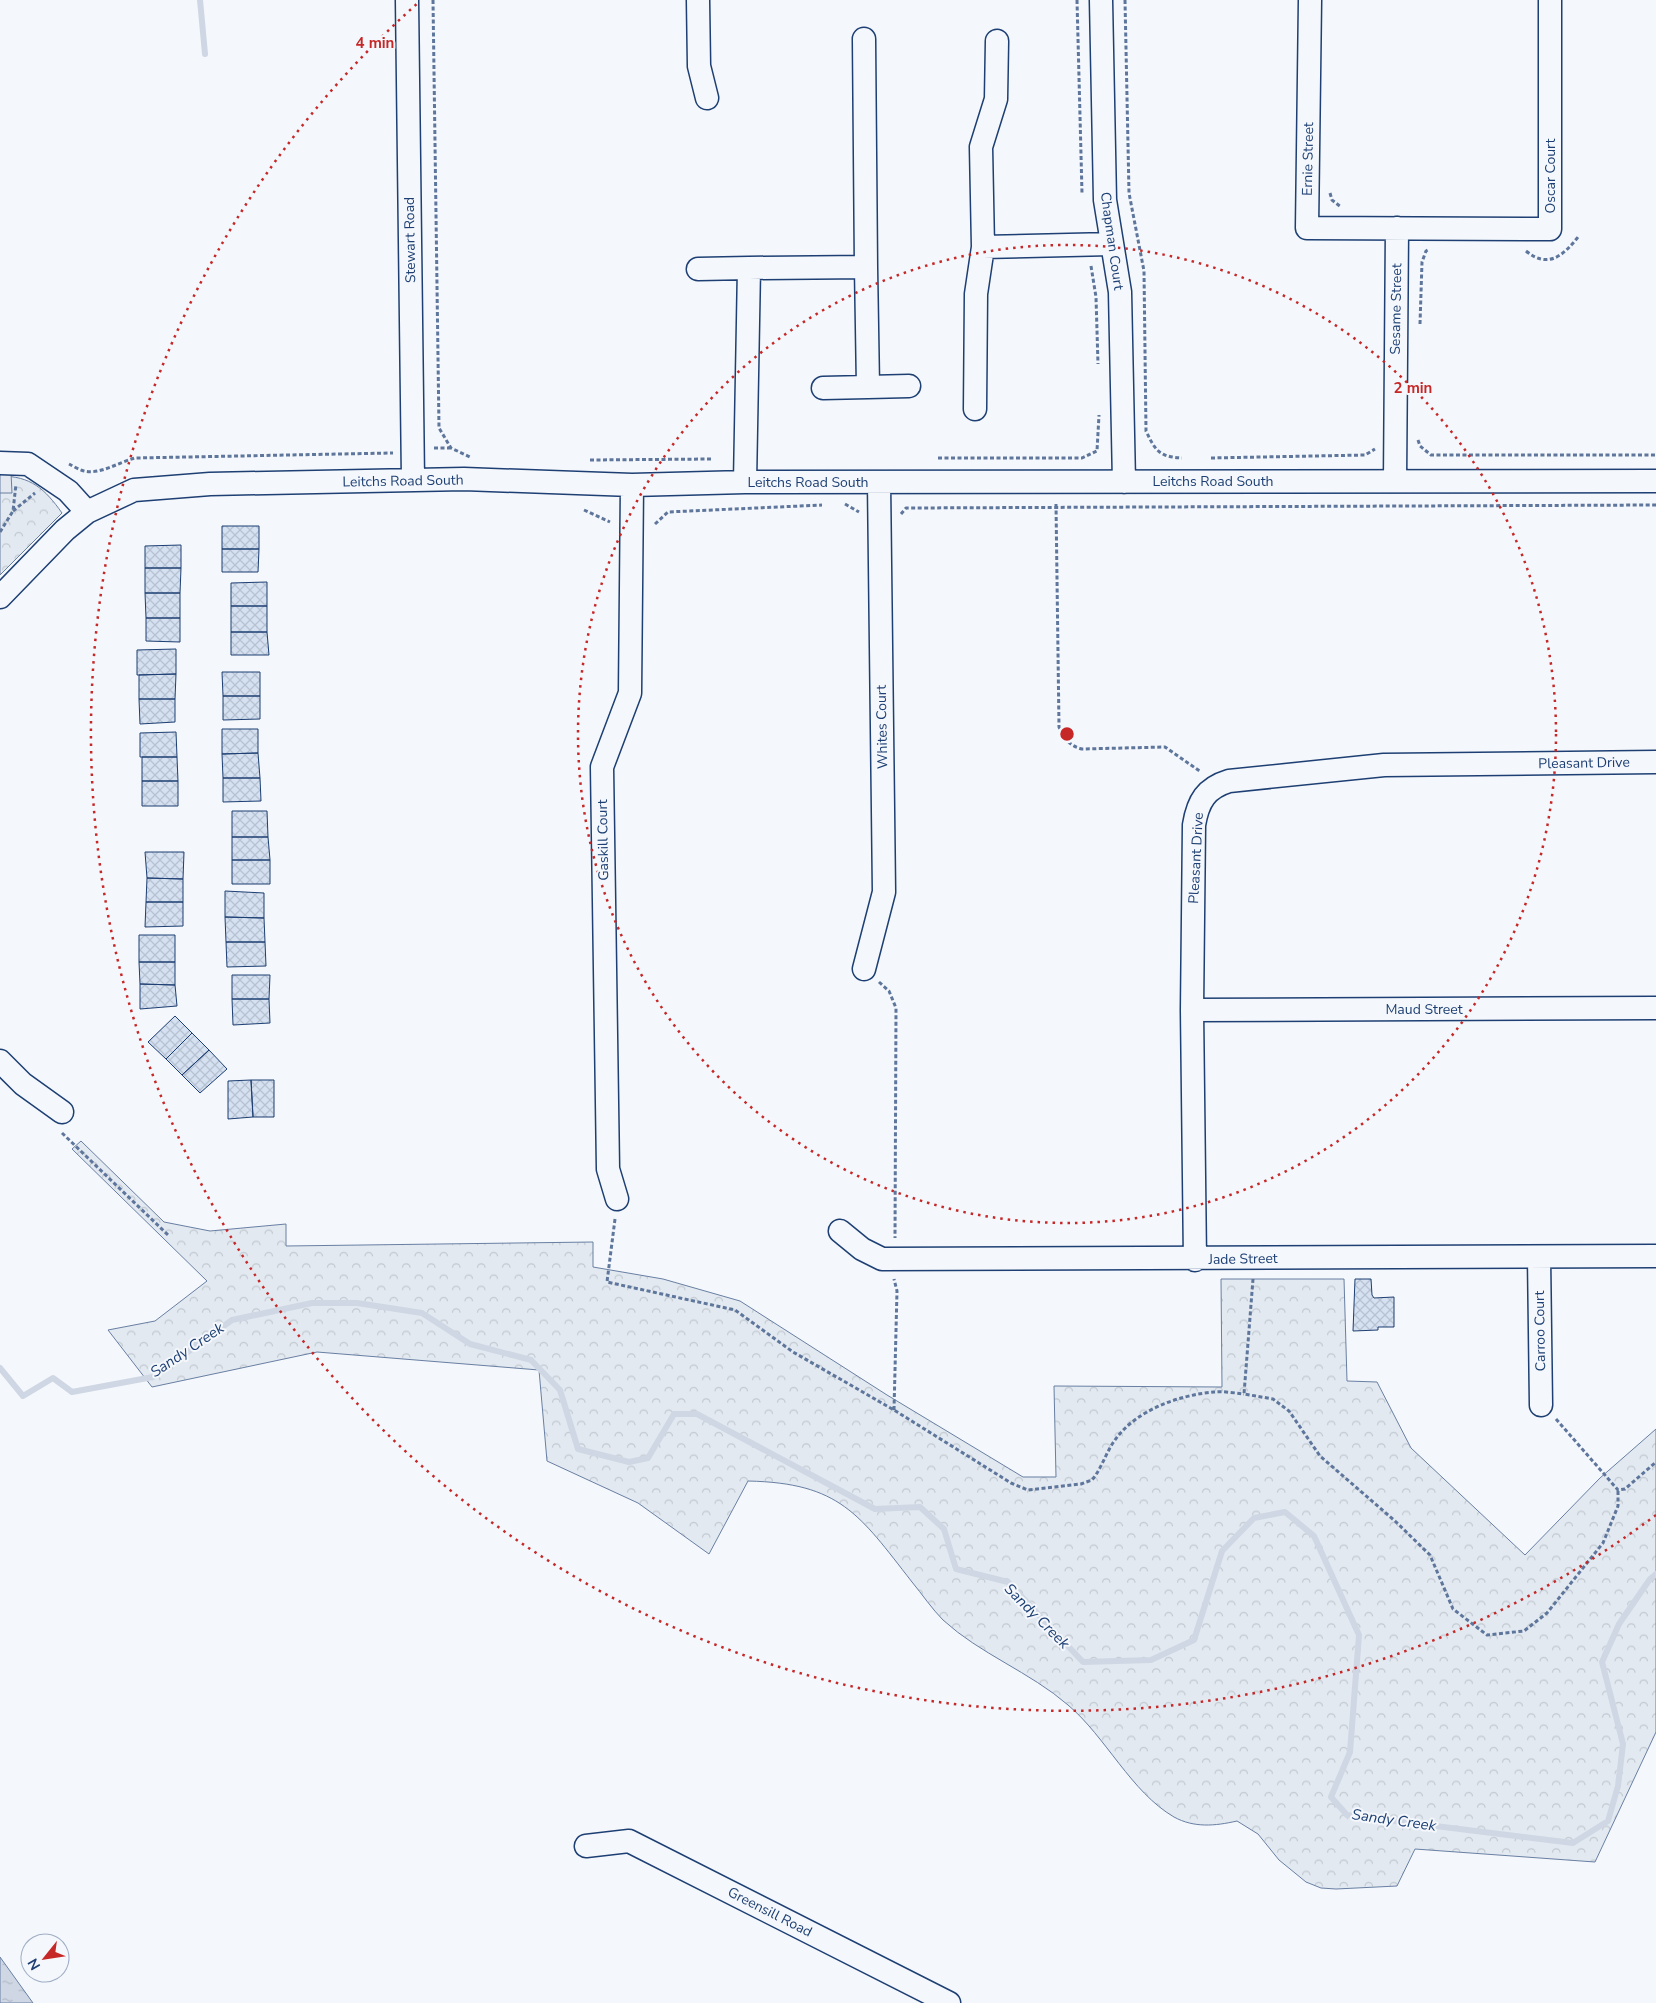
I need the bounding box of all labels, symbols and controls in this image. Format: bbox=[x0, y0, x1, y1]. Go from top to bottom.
text: 4 min bbox=[356, 33, 394, 53]
street label: Ernie Street bbox=[1298, 122, 1318, 196]
street label: Oscar Court bbox=[1541, 139, 1560, 213]
street label: Chapman Court bbox=[1096, 191, 1128, 291]
street label: Stewart Road bbox=[400, 197, 420, 283]
street label: Sesame Street bbox=[1386, 263, 1406, 355]
text: 2 min bbox=[1394, 378, 1432, 398]
street label: Leitchs Road South bbox=[342, 470, 464, 492]
street label: Leitchs Road South bbox=[1152, 472, 1274, 491]
street label: Leitchs Road South bbox=[747, 473, 869, 492]
street label: Whites Court bbox=[872, 685, 892, 769]
centre of rings bbox=[1058, 725, 1076, 743]
street label: Pleasant Drive bbox=[1538, 753, 1630, 773]
street label: Gaskill Court bbox=[593, 799, 613, 881]
street label: Pleasant Drive bbox=[1184, 812, 1208, 904]
street label: Maud Street bbox=[1385, 1000, 1463, 1019]
street label: Jade Street bbox=[1207, 1249, 1278, 1269]
street label: Carroo Court bbox=[1530, 1290, 1550, 1371]
water label: Sandy Creek bbox=[146, 1318, 228, 1382]
water label: Sandy Creek bbox=[1000, 1579, 1074, 1653]
water label: Sandy Creek bbox=[1351, 1804, 1438, 1836]
street label: Greensill Road bbox=[725, 1883, 815, 1941]
north arrow bbox=[20, 1933, 70, 1983]
text: N bbox=[23, 1955, 45, 1974]

